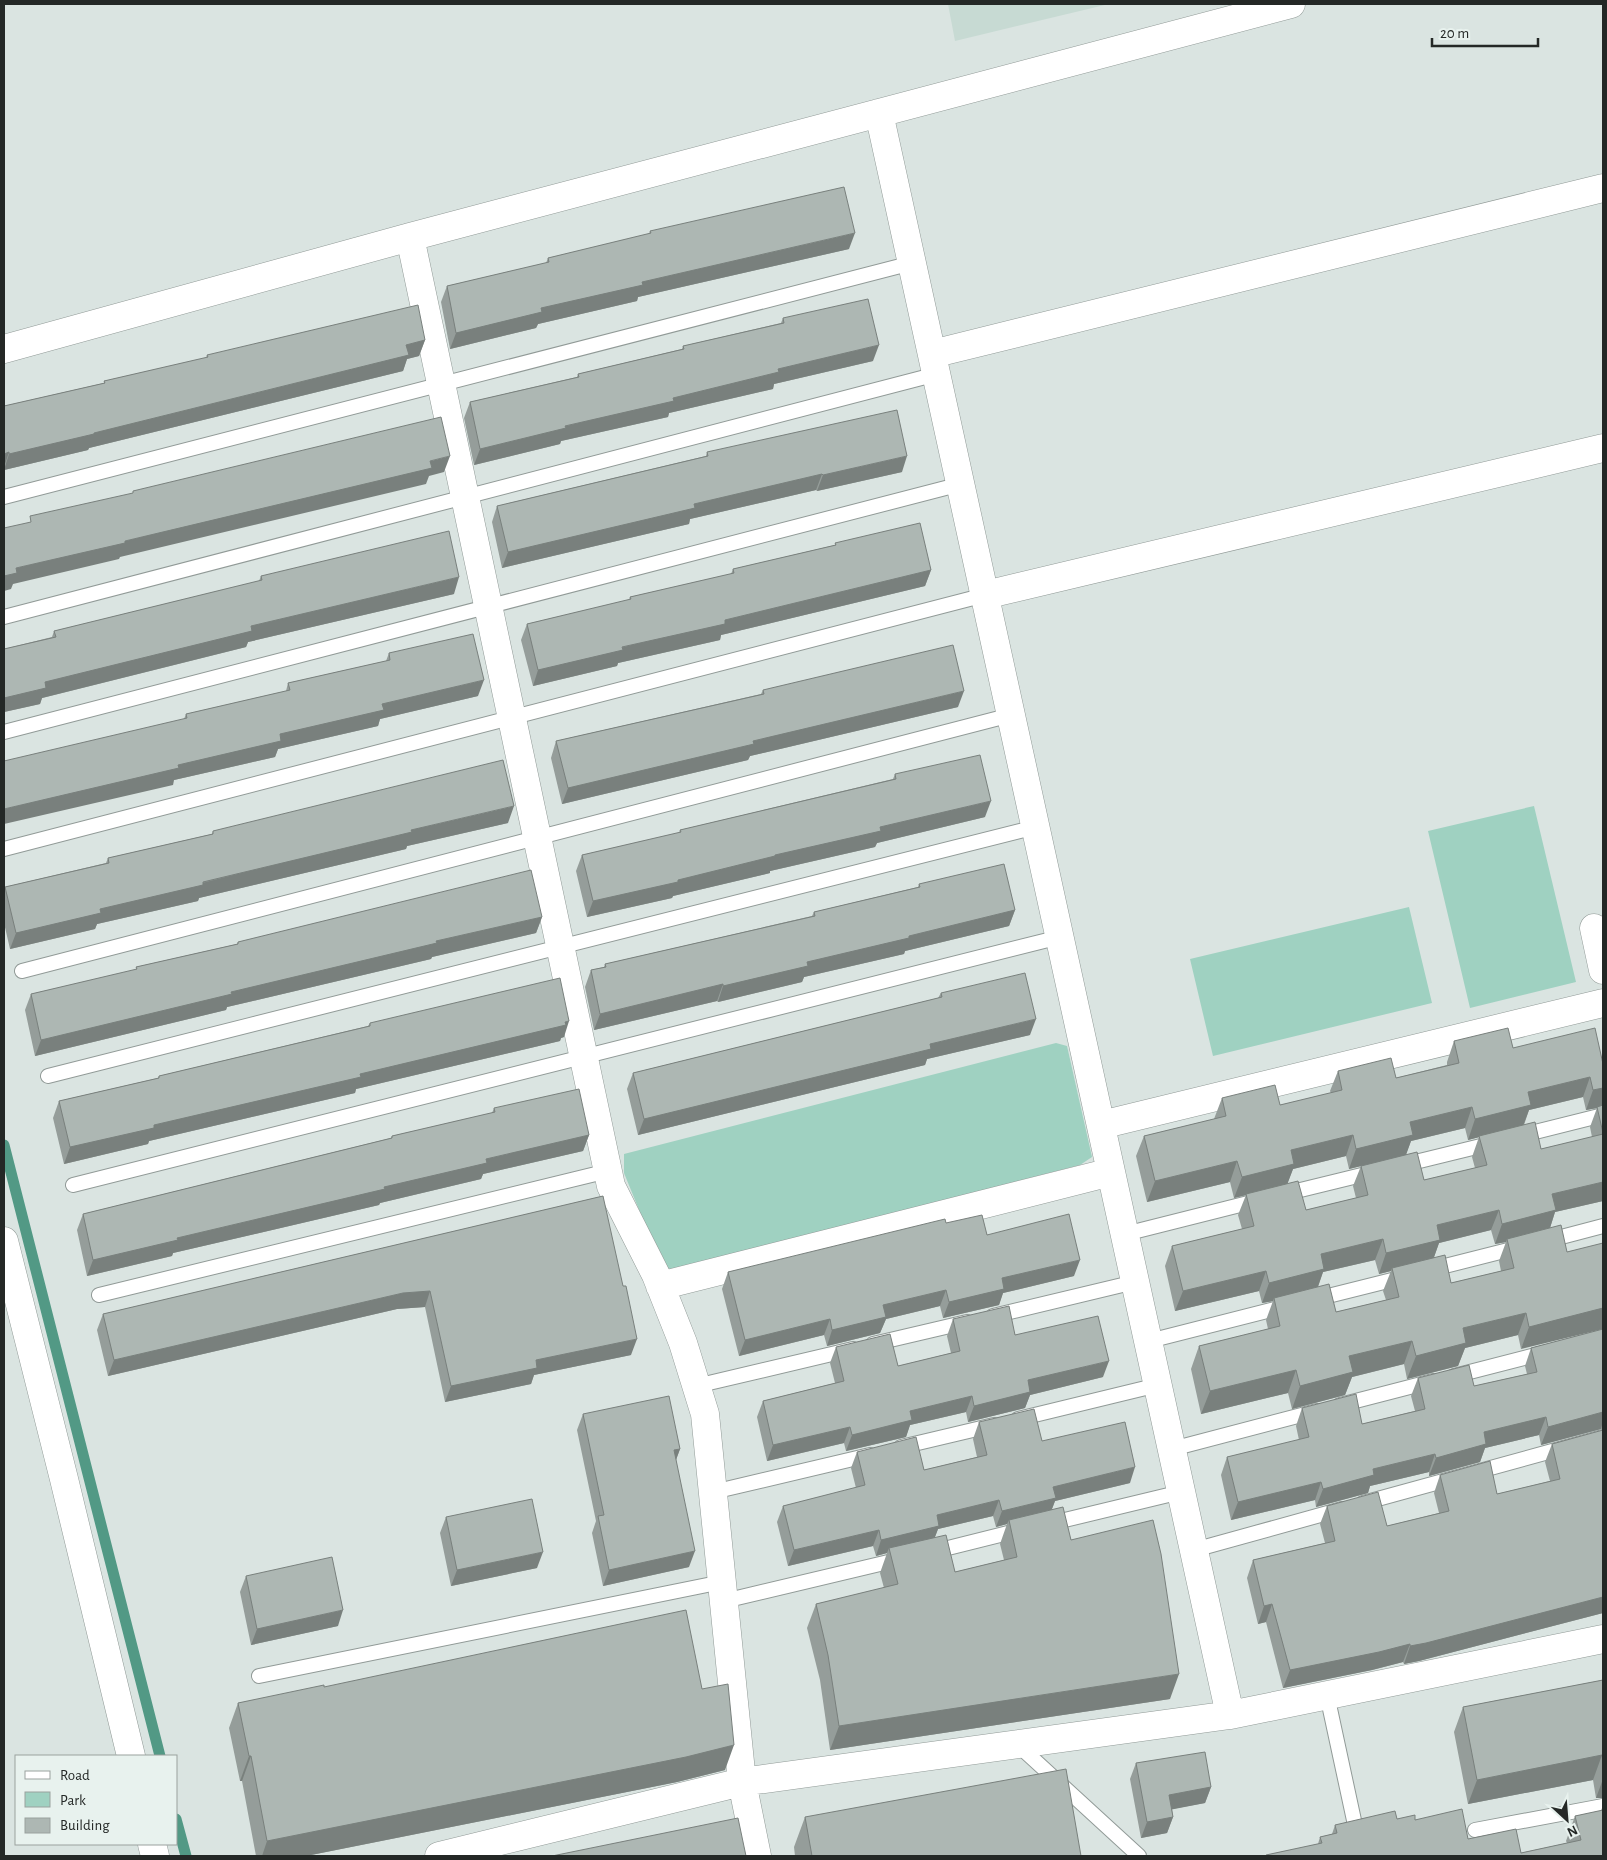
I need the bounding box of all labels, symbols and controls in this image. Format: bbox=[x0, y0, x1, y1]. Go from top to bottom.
scale bar bbox=[1432, 15, 1538, 47]
text: 20 m bbox=[1440, 26, 1469, 41]
legend bbox=[15, 1755, 178, 1845]
text: Road bbox=[60, 1768, 90, 1783]
text: Park bbox=[60, 1793, 86, 1808]
north arrow bbox=[1542, 1795, 1592, 1845]
text: Building bbox=[60, 1818, 110, 1833]
text: N bbox=[1565, 1822, 1580, 1839]

